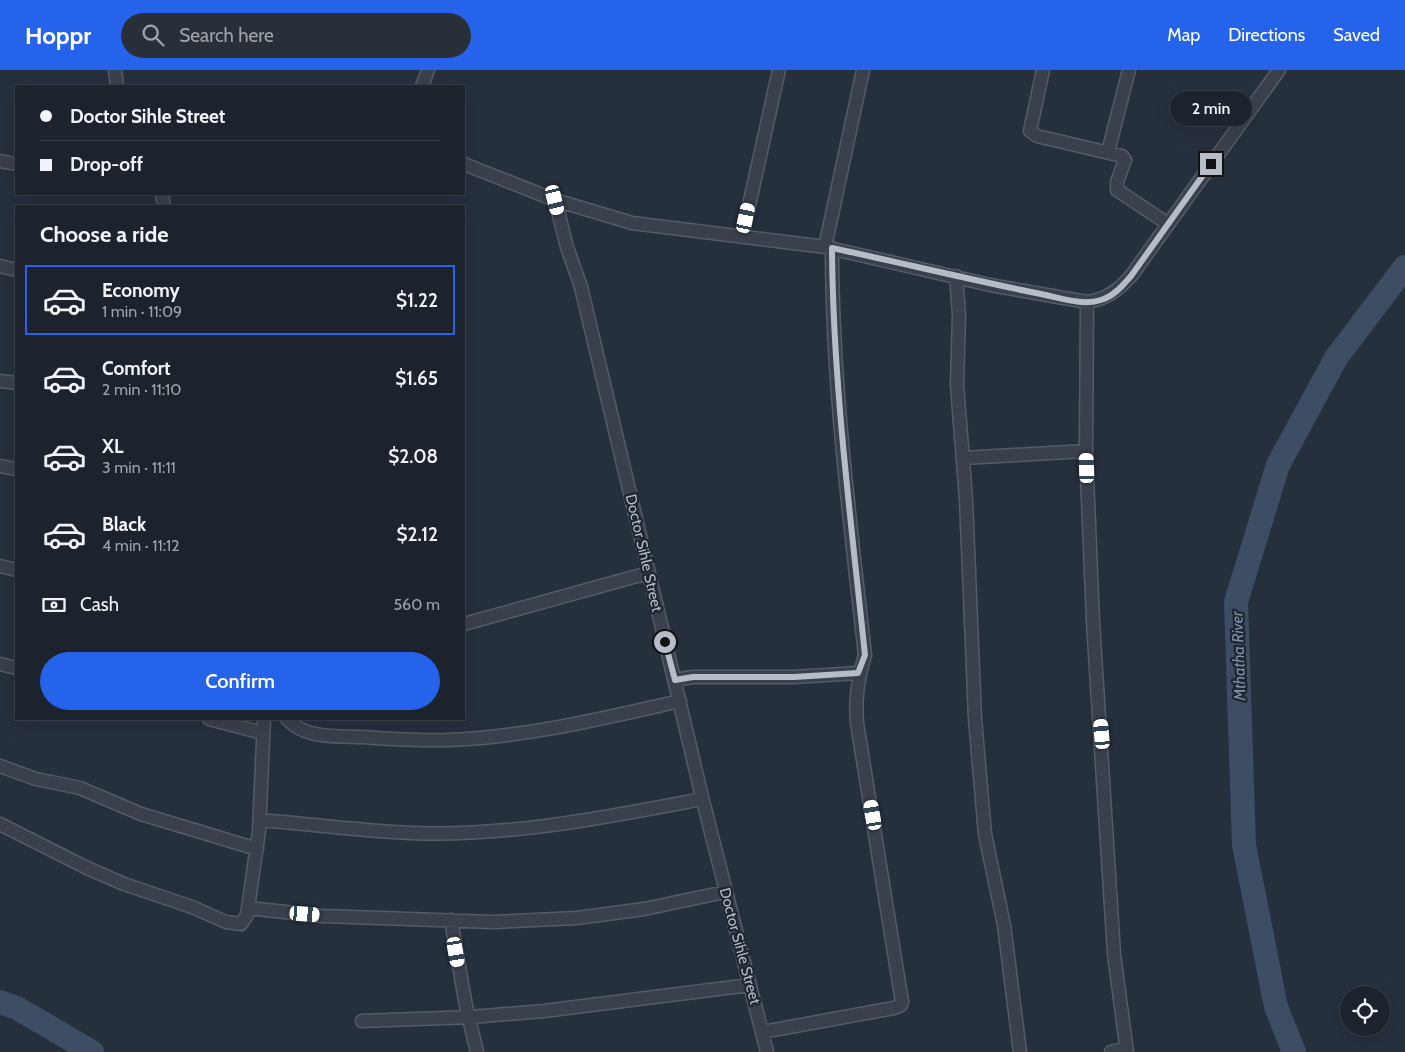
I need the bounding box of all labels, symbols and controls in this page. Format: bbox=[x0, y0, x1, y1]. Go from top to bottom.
search box bbox=[121, 13, 471, 58]
text: Hoppr bbox=[25, 21, 91, 50]
icon: search bbox=[139, 21, 167, 49]
text: Search here bbox=[179, 24, 274, 47]
text: Map bbox=[1167, 24, 1200, 46]
text: Directions bbox=[1228, 24, 1305, 46]
text: Saved bbox=[1333, 24, 1380, 46]
callout: 2 min bbox=[1170, 92, 1252, 126]
text: 2 min bbox=[1192, 99, 1230, 118]
text: Doctor Sihle Street bbox=[70, 105, 225, 128]
text: Drop-off bbox=[70, 153, 143, 176]
route end bbox=[1200, 153, 1222, 175]
car bbox=[544, 184, 565, 216]
car bbox=[735, 202, 756, 234]
text: Choose a ride bbox=[40, 221, 169, 248]
icon: car bbox=[42, 278, 87, 323]
text: Economy bbox=[102, 279, 180, 302]
text: $1.22 bbox=[396, 289, 438, 312]
text: 1 min · 11:09 bbox=[102, 302, 182, 321]
icon: car bbox=[42, 356, 87, 401]
text: Comfort bbox=[102, 357, 171, 380]
text: $1.65 bbox=[395, 367, 438, 390]
text: 2 min · 11:10 bbox=[102, 380, 182, 399]
icon: car bbox=[42, 434, 87, 479]
text: XL bbox=[102, 435, 123, 458]
text: $2.08 bbox=[388, 445, 438, 468]
car bbox=[1078, 453, 1095, 483]
text: 3 min · 11:11 bbox=[102, 458, 176, 477]
street label: Doctor Sihle Street bbox=[622, 492, 666, 614]
icon: car bbox=[42, 512, 87, 557]
text: Black bbox=[102, 513, 146, 536]
text: $2.12 bbox=[396, 523, 438, 546]
text: 4 min · 11:12 bbox=[102, 536, 180, 555]
icon: cash bbox=[40, 591, 68, 619]
text: Cash bbox=[80, 593, 119, 616]
text: 560 m bbox=[393, 595, 440, 614]
water label: Mthatha River bbox=[1227, 610, 1250, 702]
route start bbox=[654, 631, 676, 653]
button: Confirm bbox=[40, 652, 440, 710]
car bbox=[1093, 718, 1110, 750]
car bbox=[863, 799, 882, 831]
street label: Doctor Sihle Street bbox=[716, 886, 764, 1006]
car bbox=[289, 905, 320, 923]
car bbox=[446, 936, 465, 968]
map controls bbox=[1340, 986, 1390, 1036]
button: locate bbox=[1340, 986, 1390, 1036]

